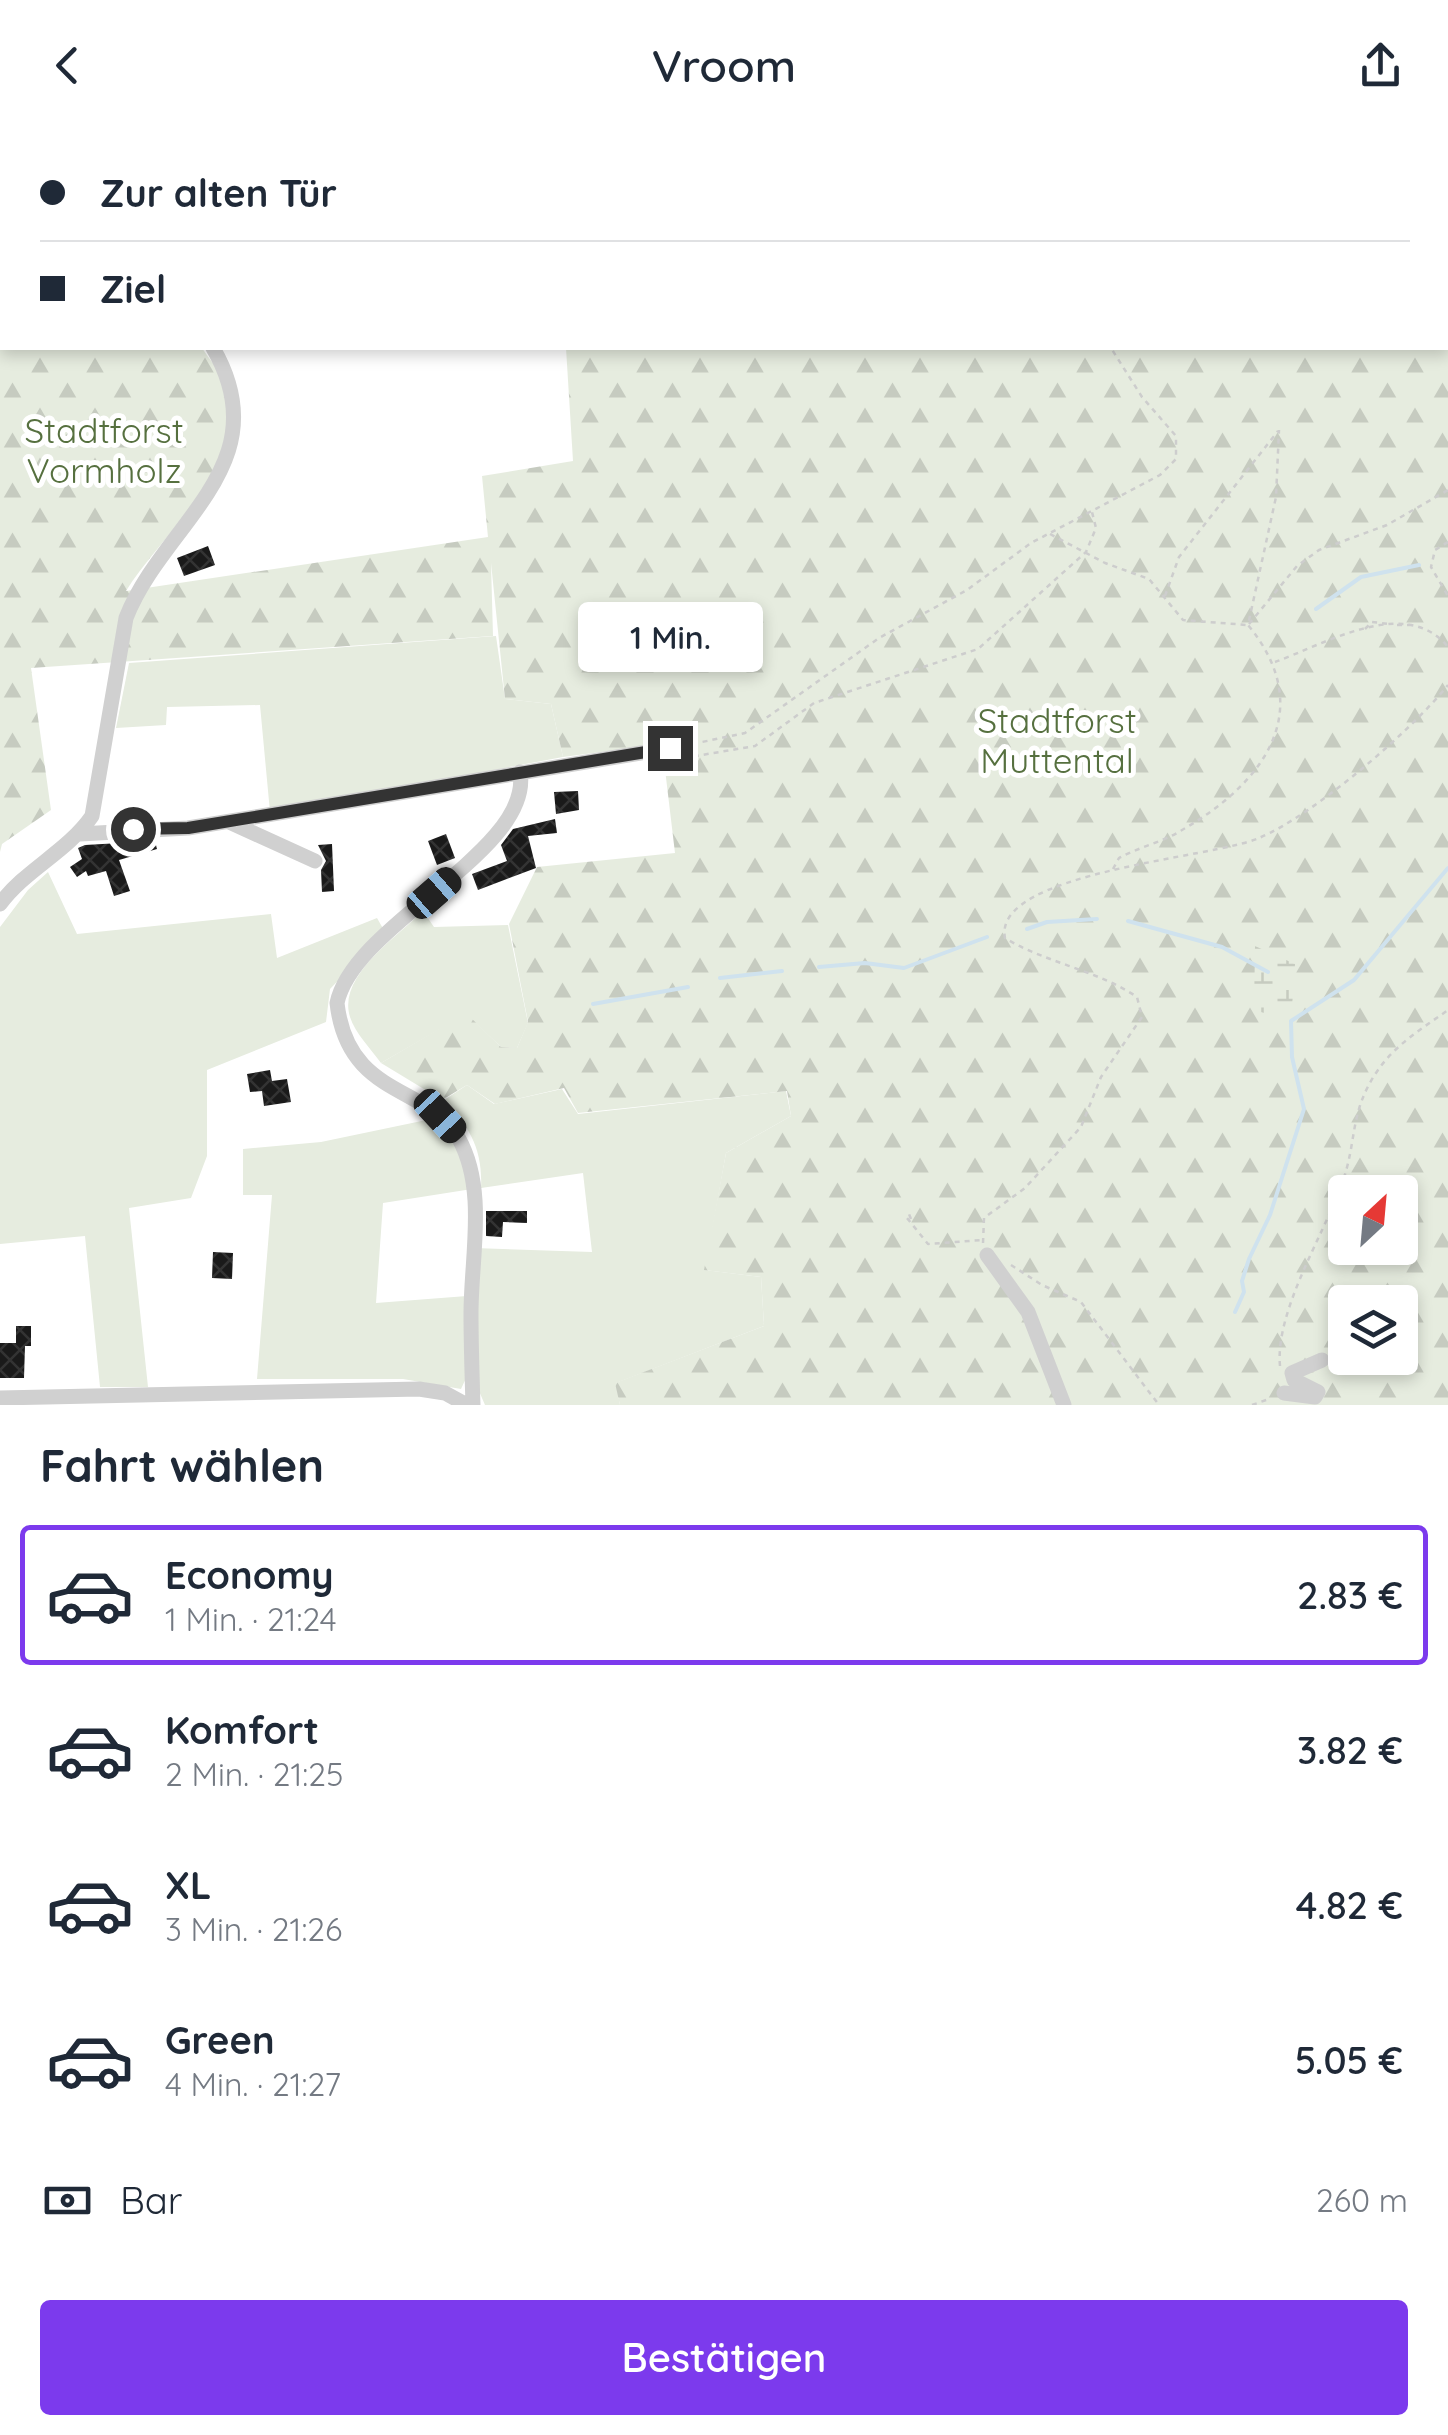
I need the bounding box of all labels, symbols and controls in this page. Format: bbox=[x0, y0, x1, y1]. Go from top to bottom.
text: Vroom bbox=[652, 37, 796, 93]
icon: back bbox=[40, 38, 95, 93]
icon: share bbox=[1353, 38, 1408, 93]
text: Zur alten Tür bbox=[100, 169, 337, 217]
text: Ziel bbox=[100, 265, 166, 313]
park label: Stadtforst Vormholz bbox=[24, 408, 184, 492]
callout: 1 Min. bbox=[578, 603, 762, 673]
text: 1 Min. bbox=[630, 617, 711, 657]
park label: Stadtforst Muttental bbox=[977, 698, 1137, 782]
route end bbox=[648, 726, 693, 771]
route start bbox=[111, 807, 156, 852]
car bbox=[402, 862, 466, 924]
car bbox=[409, 1084, 471, 1148]
north arrow bbox=[1328, 1175, 1418, 1265]
map controls bbox=[1328, 1175, 1418, 1375]
button: layers bbox=[1328, 1285, 1418, 1375]
text: Fahrt wählen bbox=[40, 1437, 324, 1493]
icon: car bbox=[45, 1550, 135, 1640]
text: Economy bbox=[165, 1551, 334, 1599]
text: 2.83 € bbox=[1297, 1571, 1403, 1619]
text: 1 Min. · 21:24 bbox=[165, 1599, 337, 1639]
icon: car bbox=[45, 1705, 135, 1795]
text: Komfort bbox=[165, 1706, 319, 1754]
text: 3.82 € bbox=[1297, 1726, 1403, 1774]
text: 2 Min. · 21:25 bbox=[165, 1754, 344, 1794]
icon: car bbox=[45, 1860, 135, 1950]
text: XL bbox=[165, 1861, 211, 1909]
text: 4.82 € bbox=[1296, 1881, 1403, 1929]
text: 3 Min. · 21:26 bbox=[165, 1909, 342, 1949]
icon: car bbox=[45, 2015, 135, 2105]
text: Green bbox=[165, 2016, 275, 2064]
text: 5.05 € bbox=[1295, 2036, 1403, 2084]
text: 4 Min. · 21:27 bbox=[165, 2064, 341, 2104]
icon: cash bbox=[40, 2173, 95, 2228]
text: Bar bbox=[120, 2176, 182, 2224]
text: 260 m bbox=[1316, 2180, 1408, 2220]
button: Bestätigen bbox=[40, 2300, 1408, 2415]

